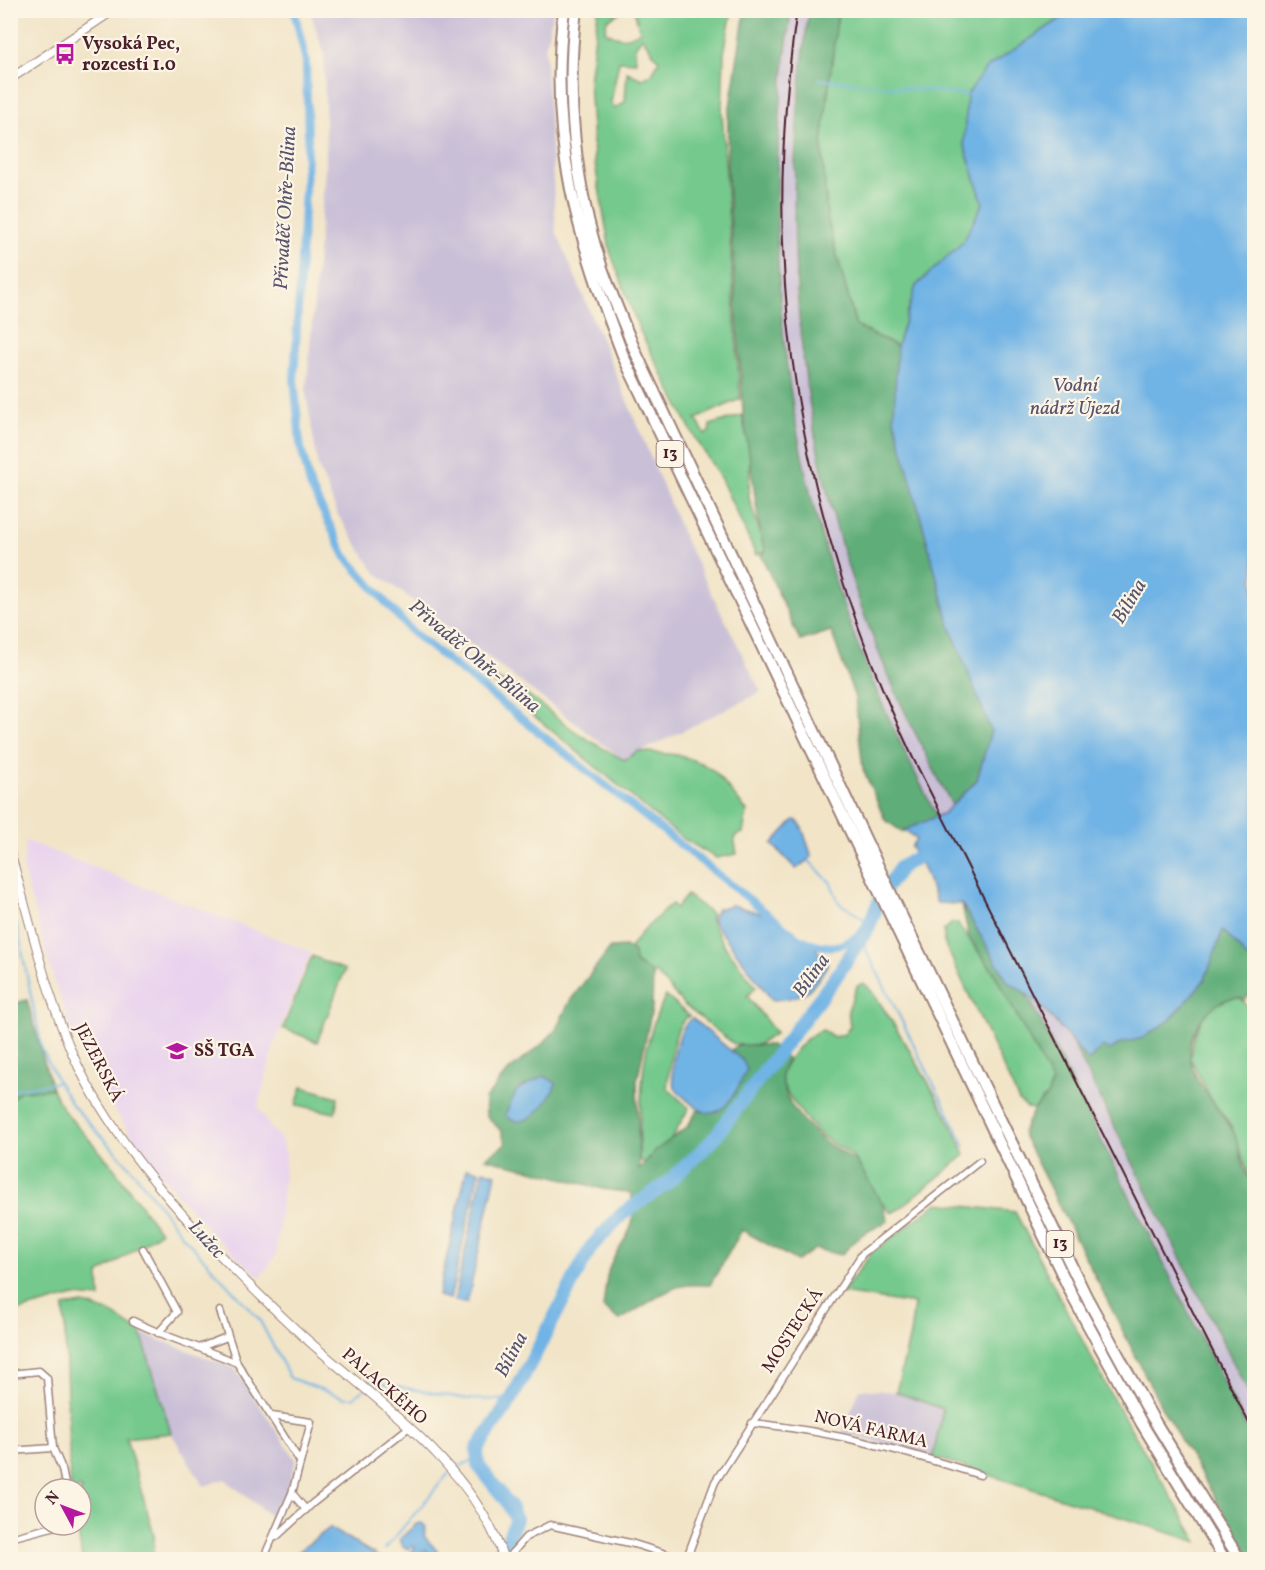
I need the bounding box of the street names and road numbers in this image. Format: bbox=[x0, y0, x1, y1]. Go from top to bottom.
road number: 13 bbox=[656, 441, 684, 467]
street label: JEZERSKÁ bbox=[67, 1019, 129, 1107]
road number: 13 bbox=[1046, 1231, 1074, 1257]
street label: MOSTECKÁ bbox=[756, 1283, 830, 1378]
street label: PALACKÉHO bbox=[336, 1343, 432, 1431]
street label: NOVÁ FARMA bbox=[812, 1405, 931, 1455]

